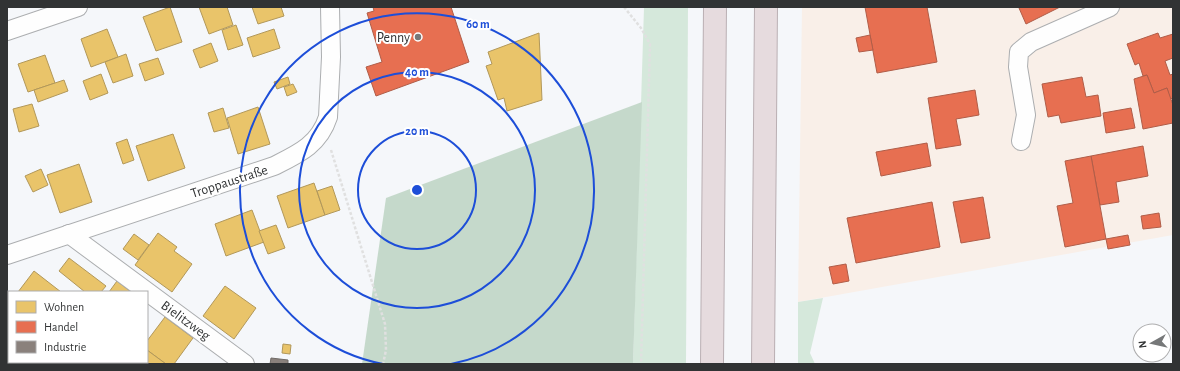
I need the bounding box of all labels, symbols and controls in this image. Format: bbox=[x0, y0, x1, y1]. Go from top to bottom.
text: 60 m bbox=[466, 18, 490, 30]
place label: Penny bbox=[377, 31, 410, 45]
marker: Penny bbox=[413, 32, 423, 42]
text: 40 m bbox=[405, 66, 429, 78]
text: 20 m bbox=[405, 125, 429, 137]
street label: Troppaustraße bbox=[189, 163, 269, 201]
centre of rings bbox=[410, 183, 424, 197]
legend bbox=[8, 291, 148, 363]
street label: Bielitzweg bbox=[158, 298, 213, 343]
text: Wohnen bbox=[44, 301, 84, 313]
text: Handel bbox=[44, 321, 78, 333]
north arrow bbox=[1132, 323, 1172, 363]
text: N bbox=[1137, 340, 1149, 349]
text: Industrie bbox=[44, 341, 86, 353]

